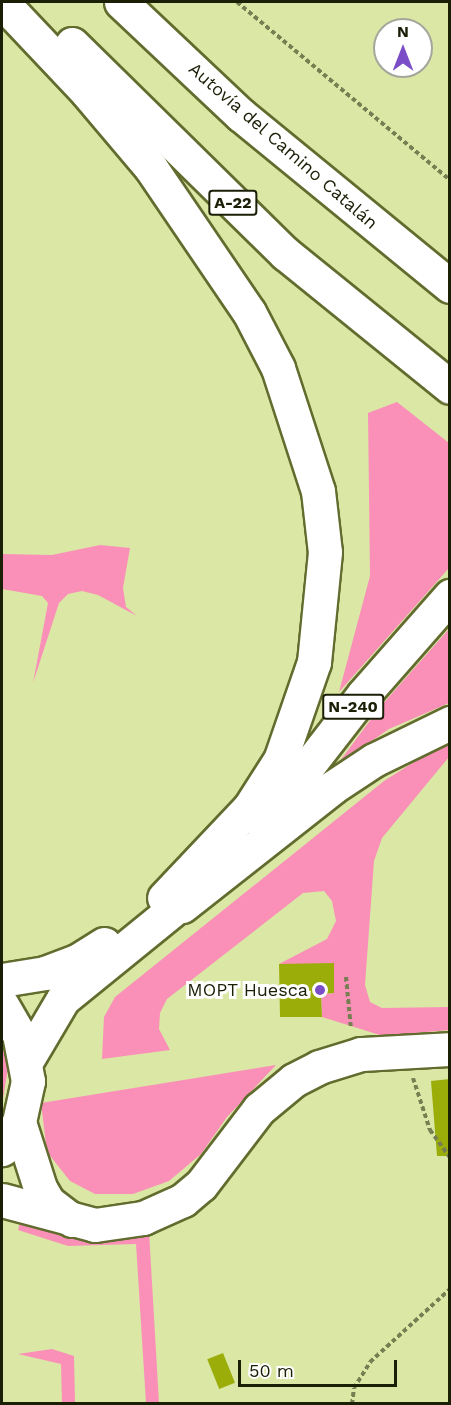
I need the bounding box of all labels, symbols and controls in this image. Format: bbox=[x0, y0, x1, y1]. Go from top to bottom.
north arrow bbox=[373, 18, 433, 78]
text: N bbox=[397, 22, 409, 41]
street label: Autovía del Camino Catalán bbox=[184, 58, 382, 234]
road number: A-22 bbox=[208, 190, 258, 216]
road number: N-240 bbox=[322, 694, 385, 720]
place label: MOPT Huesca bbox=[187, 979, 308, 1001]
marker: MOPT Huesca bbox=[313, 983, 327, 997]
scale bar bbox=[241, 1348, 400, 1386]
text: 50 m bbox=[249, 1360, 294, 1381]

